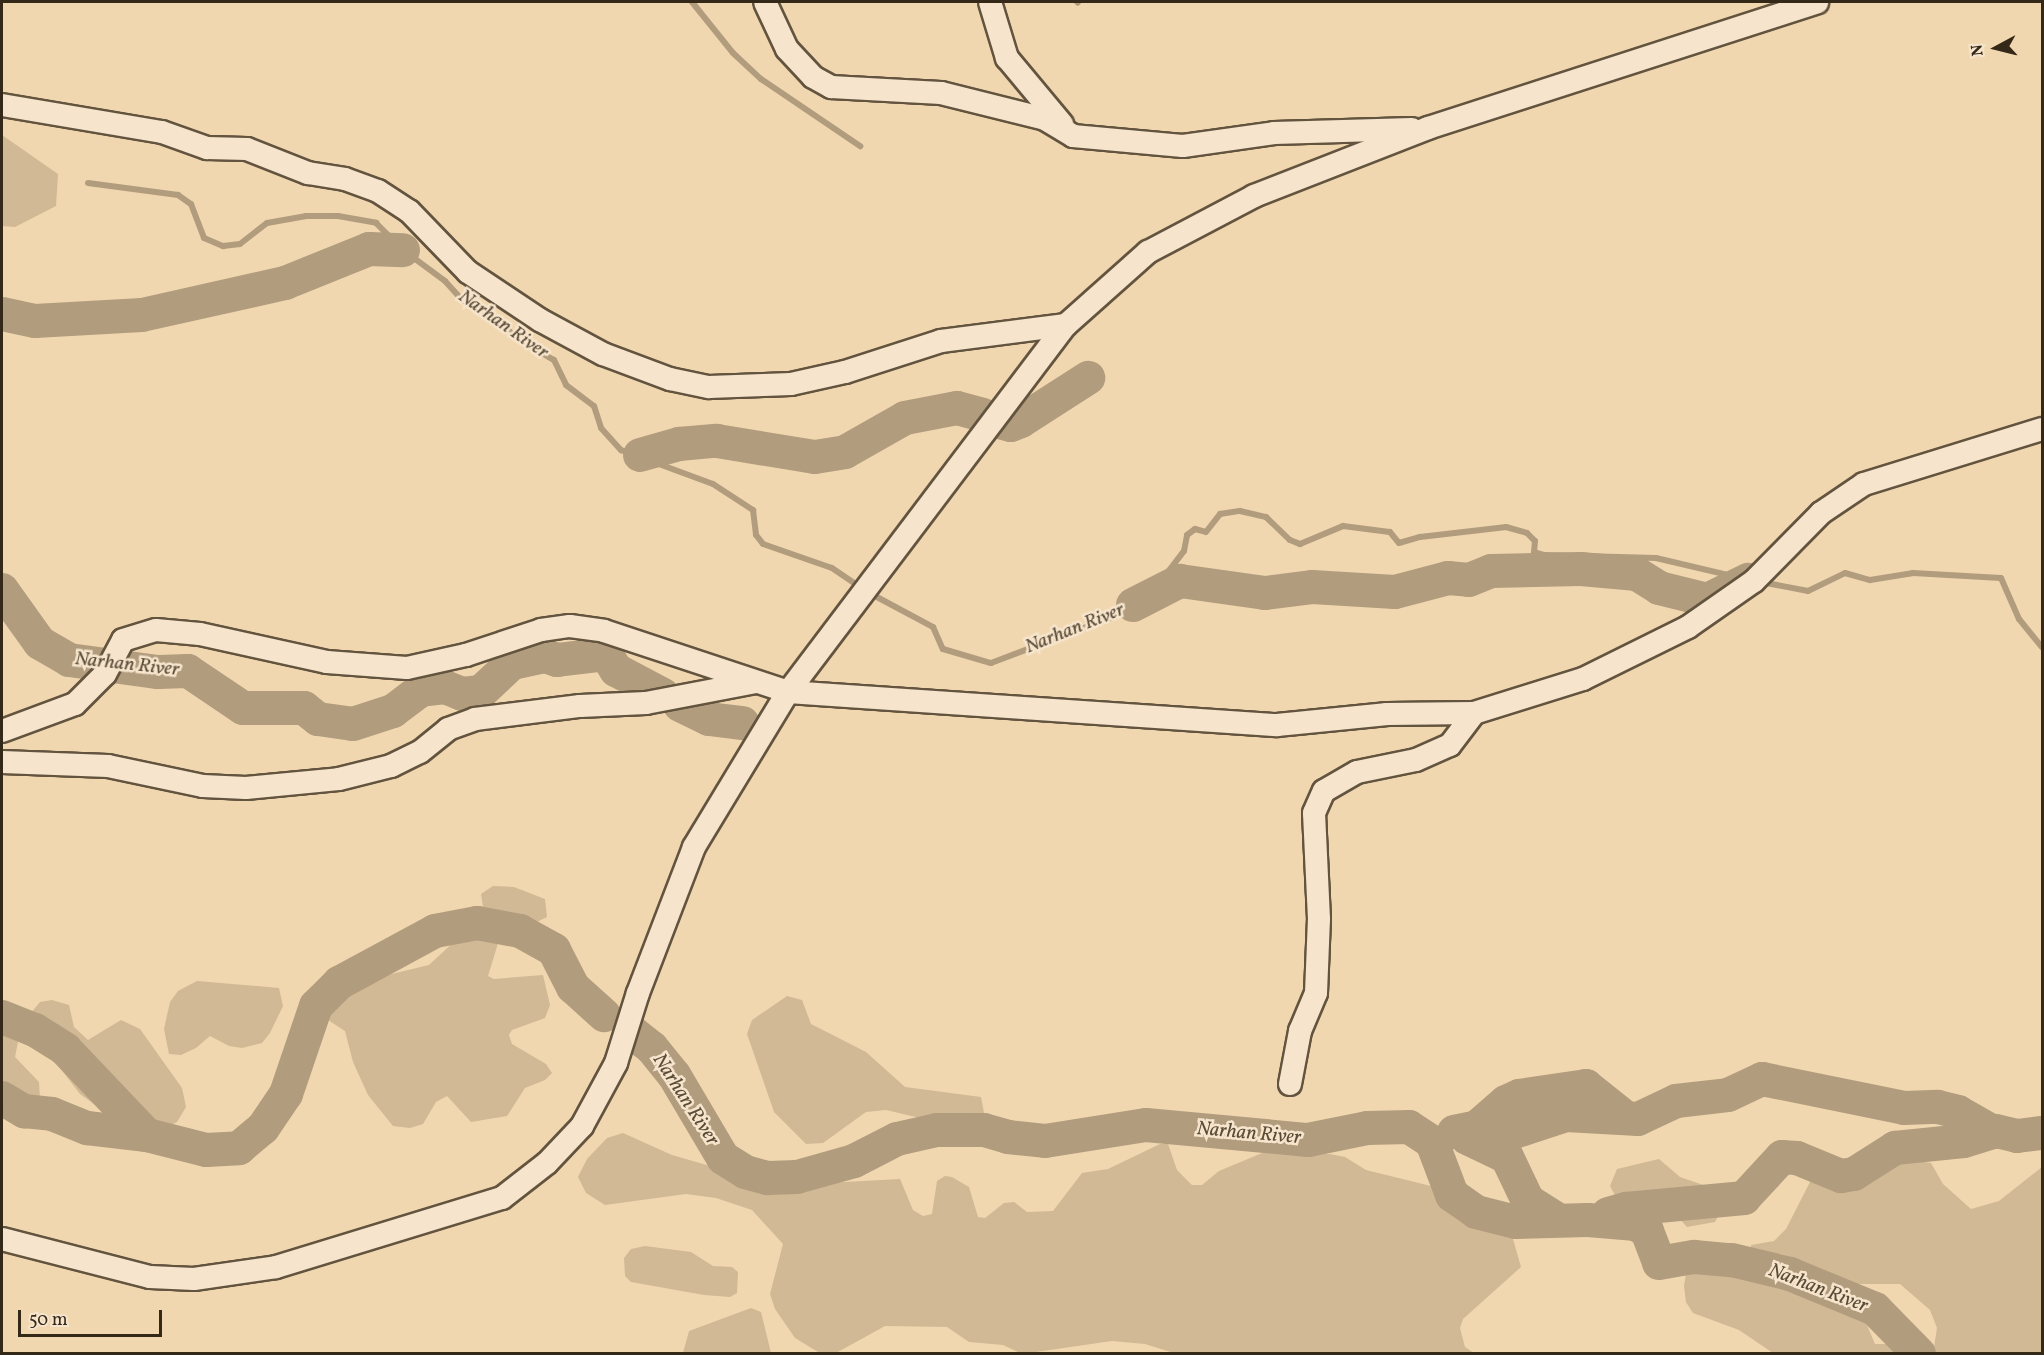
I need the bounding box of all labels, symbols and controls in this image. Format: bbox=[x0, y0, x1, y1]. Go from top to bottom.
north arrow bbox=[1966, 18, 2026, 78]
text: N bbox=[1967, 43, 1990, 57]
water label: Narhan River bbox=[453, 285, 553, 365]
water label: Narhan River bbox=[1022, 598, 1128, 660]
water label: Narhan River bbox=[74, 648, 180, 682]
water label: Narhan River bbox=[646, 1049, 724, 1151]
water label: Narhan River bbox=[1196, 1117, 1302, 1151]
water label: Narhan River bbox=[1765, 1259, 1871, 1319]
scale bar bbox=[21, 1298, 165, 1336]
text: 50 m bbox=[29, 1308, 68, 1333]

